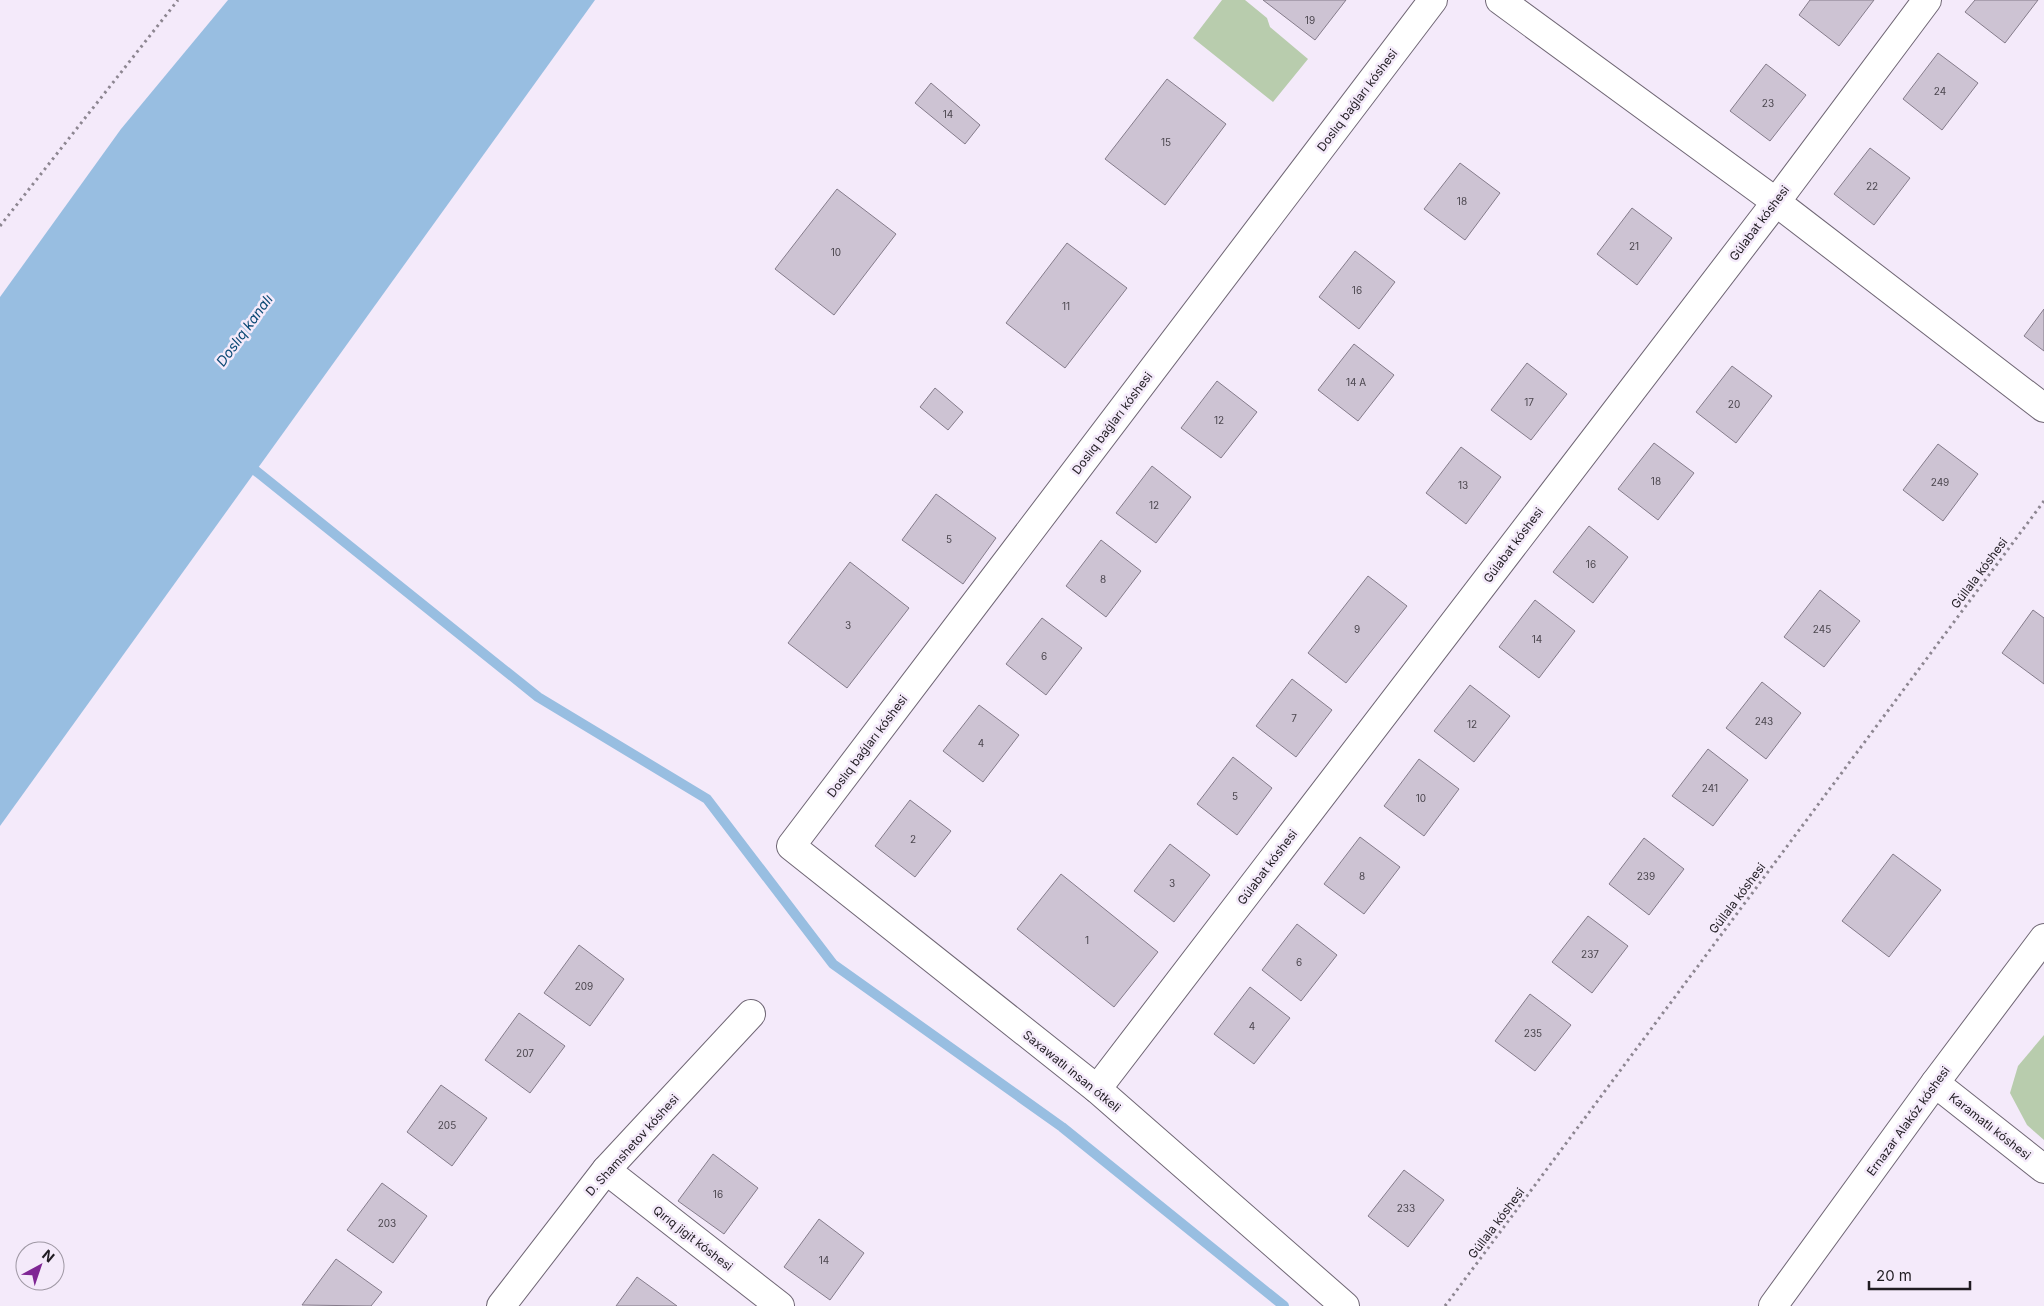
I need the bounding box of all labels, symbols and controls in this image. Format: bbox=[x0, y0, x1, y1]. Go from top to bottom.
house number: 19 bbox=[1305, 14, 1315, 26]
street label: Doslıq baǵları kóshesi bbox=[1314, 46, 1400, 154]
house number: 24 bbox=[1934, 85, 1946, 97]
house number: 23 bbox=[1762, 97, 1774, 109]
house number: 14 bbox=[943, 108, 953, 120]
house number: 15 bbox=[1161, 136, 1171, 148]
house number: 22 bbox=[1866, 180, 1878, 192]
street label: Gúlabat kóshesi bbox=[1726, 182, 1792, 264]
house number: 18 bbox=[1457, 195, 1467, 207]
house number: 21 bbox=[1629, 240, 1639, 252]
house number: 10 bbox=[831, 246, 841, 258]
house number: 16 bbox=[1352, 284, 1362, 296]
water label: Doslıq kanalı bbox=[212, 291, 276, 369]
house number: 11 bbox=[1062, 300, 1070, 312]
street label: Doslıq baǵları kóshesi bbox=[1069, 369, 1155, 477]
house number: 14 А bbox=[1346, 376, 1366, 388]
house number: 17 bbox=[1524, 396, 1534, 408]
house number: 20 bbox=[1728, 398, 1740, 410]
house number: 12 bbox=[1214, 414, 1224, 426]
house number: 18 bbox=[1651, 475, 1661, 487]
house number: 249 bbox=[1931, 476, 1949, 488]
house number: 13 bbox=[1458, 479, 1468, 491]
house number: 12 bbox=[1149, 499, 1159, 511]
street label: Gúlabat kóshesi bbox=[1480, 504, 1546, 586]
house number: 5 bbox=[946, 533, 952, 545]
street label: Gúllala kóshesi bbox=[1947, 535, 2011, 611]
house number: 16 bbox=[1586, 558, 1596, 570]
house number: 8 bbox=[1100, 573, 1106, 585]
house number: 3 bbox=[845, 619, 851, 631]
house number: 9 bbox=[1354, 623, 1360, 635]
house number: 245 bbox=[1813, 623, 1831, 635]
house number: 14 bbox=[1532, 633, 1542, 645]
house number: 6 bbox=[1041, 650, 1047, 662]
street label: Doslıq baǵları kóshesi bbox=[824, 692, 910, 800]
house number: 7 bbox=[1291, 712, 1297, 724]
house number: 243 bbox=[1755, 715, 1773, 727]
house number: 12 bbox=[1467, 718, 1477, 730]
house number: 4 bbox=[978, 737, 984, 749]
house number: 241 bbox=[1702, 782, 1718, 794]
house number: 5 bbox=[1232, 790, 1238, 802]
house number: 10 bbox=[1416, 792, 1426, 804]
street label: Gúlabat kóshesi bbox=[1234, 826, 1300, 908]
house number: 2 bbox=[910, 833, 916, 845]
street label: Gúllala kóshesi bbox=[1705, 860, 1769, 936]
house number: 8 bbox=[1359, 870, 1365, 882]
house number: 239 bbox=[1637, 870, 1655, 882]
house number: 3 bbox=[1169, 877, 1175, 889]
house number: 1 bbox=[1085, 934, 1089, 946]
house number: 237 bbox=[1581, 948, 1599, 960]
house number: 6 bbox=[1296, 956, 1302, 968]
house number: 209 bbox=[575, 980, 593, 992]
house number: 4 bbox=[1249, 1020, 1255, 1032]
street label: Saxawatlı insan ótkeli bbox=[1020, 1027, 1124, 1115]
house number: 235 bbox=[1524, 1027, 1542, 1039]
house number: 207 bbox=[516, 1047, 534, 1059]
street label: Ernazar Alakóz kóshesi bbox=[1863, 1063, 1953, 1179]
street label: Karamatlı kóshesi bbox=[1946, 1089, 2034, 1163]
street label: D. Shamshetov kóshesi bbox=[582, 1091, 682, 1199]
house number: 205 bbox=[438, 1119, 456, 1131]
street label: Gúllala kóshesi bbox=[1464, 1185, 1528, 1261]
house number: 16 bbox=[713, 1188, 723, 1200]
street label: Qırıq jigit kóshesi bbox=[650, 1202, 736, 1274]
house number: 233 bbox=[1397, 1202, 1415, 1214]
house number: 203 bbox=[378, 1217, 396, 1229]
north arrow bbox=[15, 1241, 65, 1291]
text: N bbox=[39, 1246, 58, 1266]
house number: 14 bbox=[819, 1254, 829, 1266]
scale bar bbox=[1869, 1258, 1970, 1290]
text: 20 m bbox=[1876, 1266, 1912, 1285]

